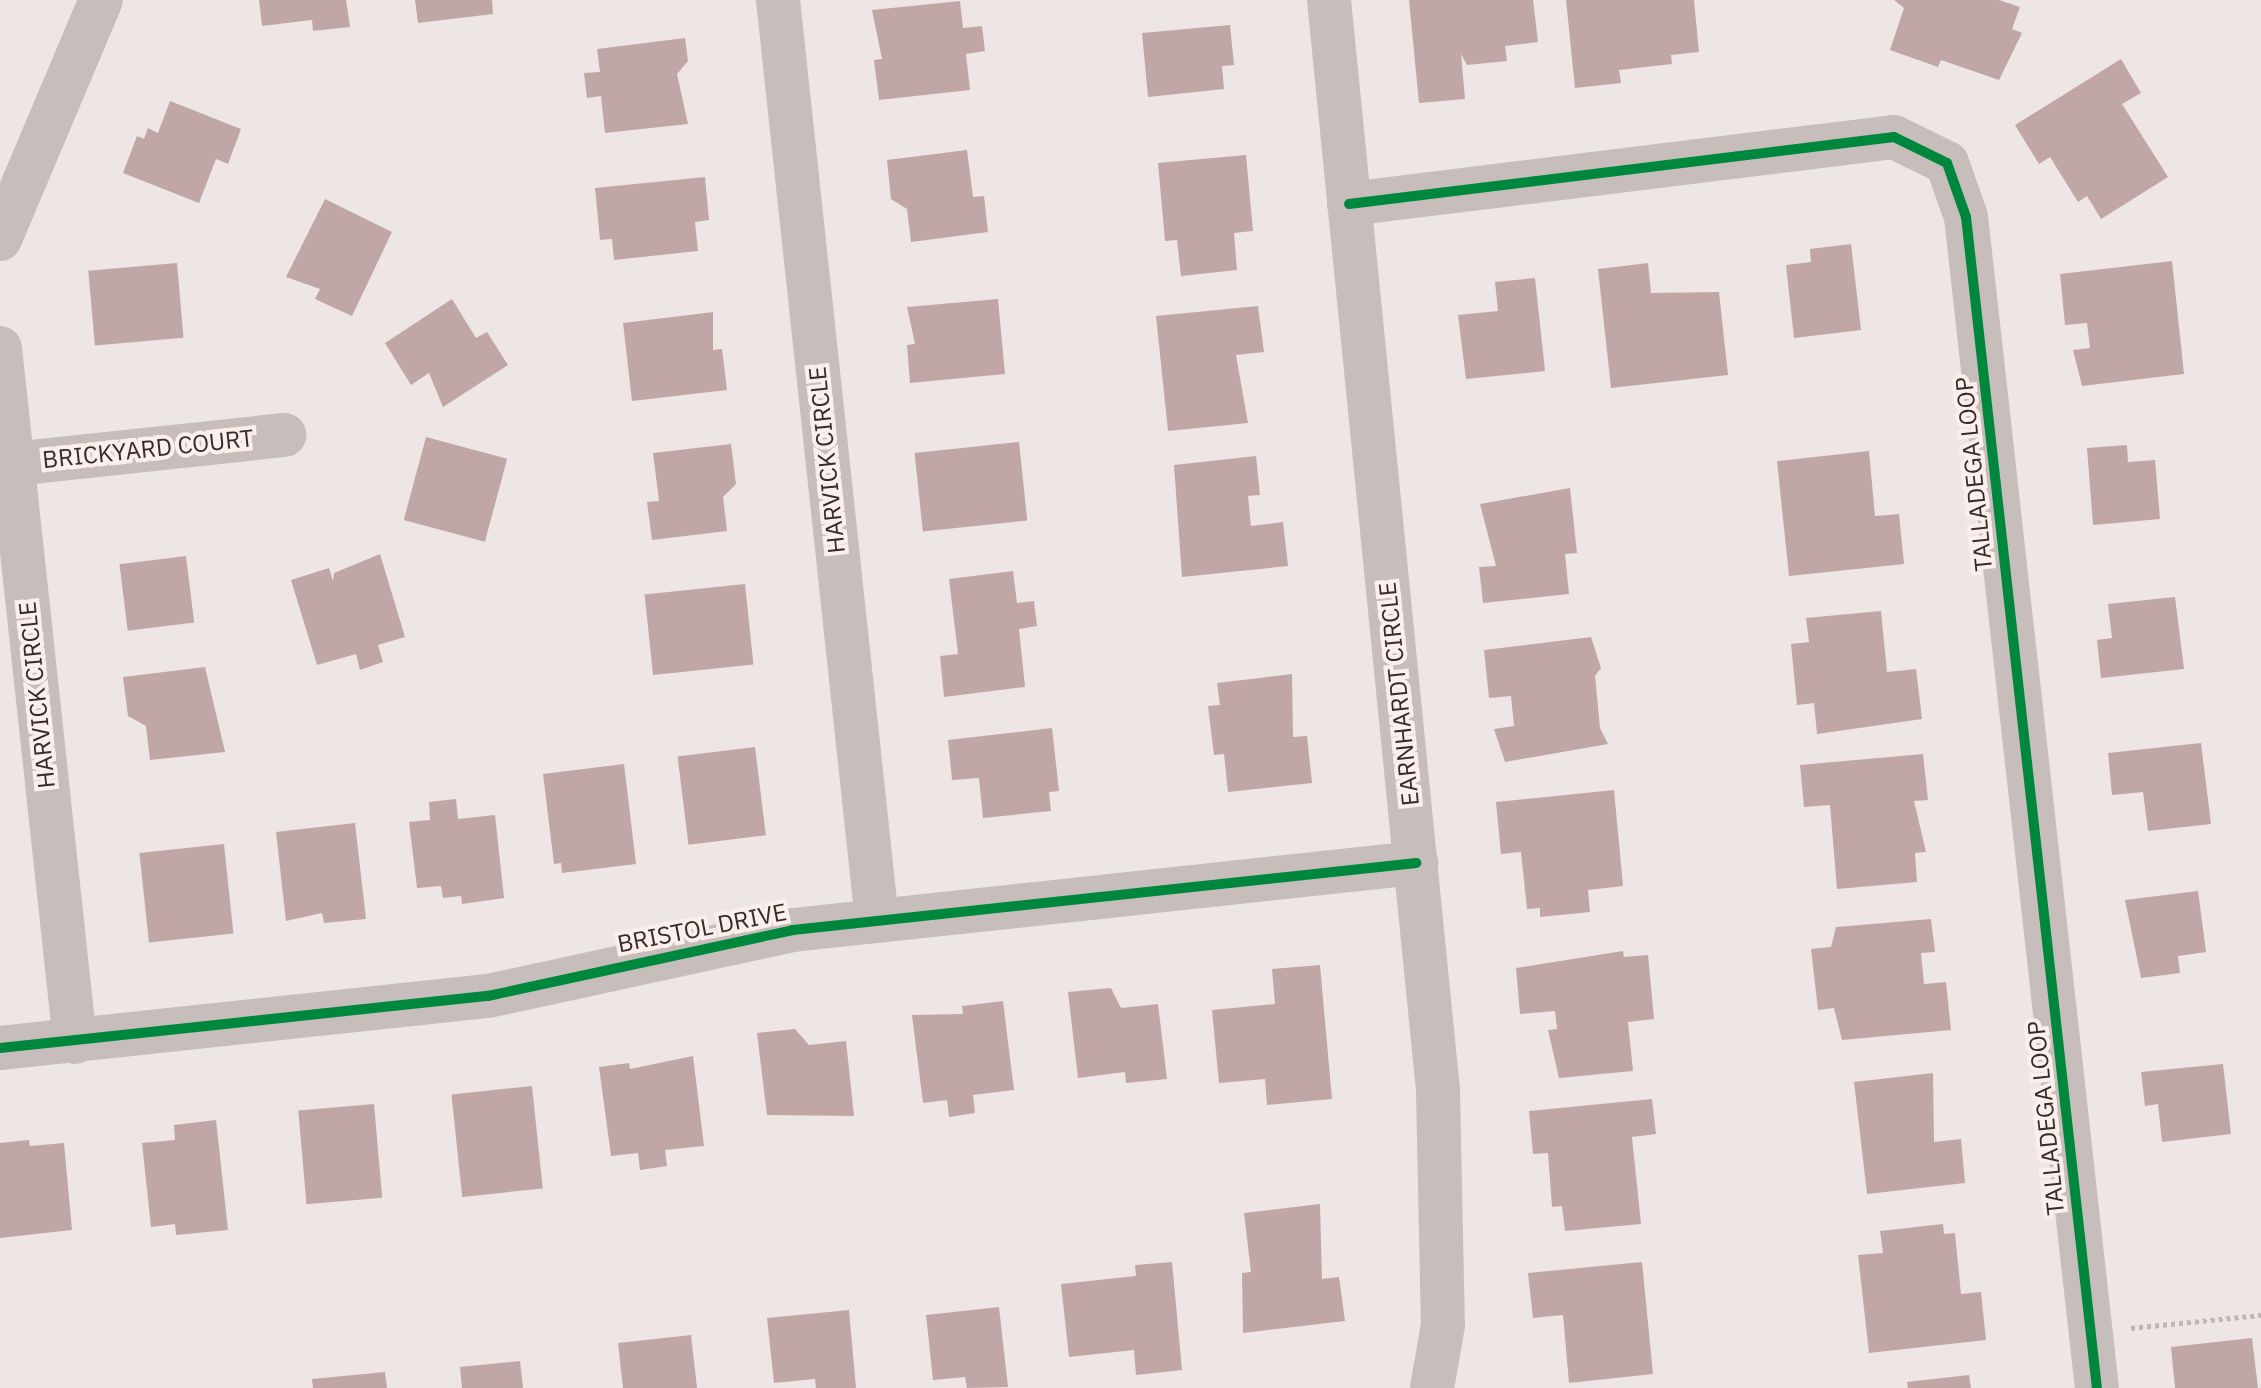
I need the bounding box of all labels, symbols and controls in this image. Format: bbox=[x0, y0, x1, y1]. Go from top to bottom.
street label: HARVICK CIRCLE bbox=[803, 365, 851, 555]
street label: TALLADEGA LOOP bbox=[1949, 375, 1999, 573]
street label: BRICKYARD COURT bbox=[41, 424, 255, 474]
street label: EARNHARDT CIRCLE bbox=[1373, 581, 1425, 807]
street label: HARVICK CIRCLE bbox=[13, 600, 61, 790]
street label: BRISTOL DRIVE bbox=[615, 897, 789, 959]
street label: TALLADEGA LOOP bbox=[2021, 1019, 2071, 1217]

